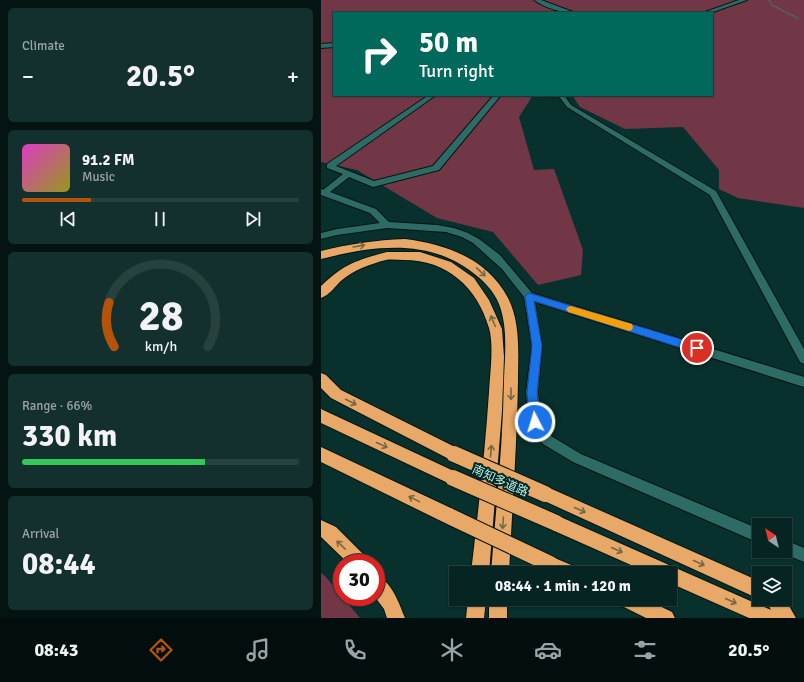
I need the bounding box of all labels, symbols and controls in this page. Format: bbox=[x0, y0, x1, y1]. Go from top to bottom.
text: 50 m bbox=[419, 26, 478, 60]
icon: right bbox=[353, 28, 405, 80]
text: Climate bbox=[22, 38, 65, 54]
text: 20.5° bbox=[126, 58, 195, 95]
text: Turn right bbox=[419, 60, 494, 82]
text: − bbox=[22, 63, 34, 90]
text: + bbox=[287, 63, 299, 90]
text: 91.2 FM bbox=[82, 151, 134, 169]
text: Music bbox=[82, 169, 115, 185]
icon: previous bbox=[57, 208, 79, 230]
icon: pause bbox=[149, 208, 171, 230]
icon: next bbox=[242, 208, 264, 230]
one-way arrow bbox=[352, 242, 365, 250]
one-way arrow bbox=[476, 268, 486, 277]
text: 28 bbox=[138, 291, 183, 342]
one-way arrow bbox=[488, 316, 496, 328]
pin bbox=[680, 331, 714, 365]
icon: arrive bbox=[686, 337, 708, 359]
text: km/h bbox=[144, 338, 177, 355]
one-way arrow bbox=[507, 387, 515, 400]
text: Range · 66% bbox=[22, 398, 92, 414]
one-way arrow bbox=[345, 399, 357, 406]
position arrow bbox=[514, 401, 556, 443]
text: 330 km bbox=[22, 418, 117, 455]
one-way arrow bbox=[375, 442, 387, 449]
one-way arrow bbox=[488, 445, 495, 458]
street label: 南知多道路 bbox=[470, 462, 530, 500]
one-way arrow bbox=[408, 495, 420, 502]
one-way arrow bbox=[574, 507, 586, 514]
one-way arrow bbox=[500, 516, 507, 529]
north arrow bbox=[752, 518, 792, 558]
map controls bbox=[752, 518, 792, 606]
text: Arrival bbox=[22, 526, 59, 542]
one-way arrow bbox=[336, 540, 346, 549]
text: 08:44 bbox=[22, 546, 96, 583]
one-way arrow bbox=[611, 547, 623, 555]
speed limit sign: 30 bbox=[333, 554, 385, 606]
one-way arrow bbox=[693, 560, 705, 567]
button: layers bbox=[752, 566, 792, 606]
text: 08:44 · 1 min · 120 m bbox=[495, 577, 631, 595]
one-way arrow bbox=[725, 598, 737, 605]
icon: directions bbox=[147, 636, 175, 664]
icon: music bbox=[244, 636, 272, 664]
icon: phone bbox=[341, 636, 369, 664]
icon: climate bbox=[438, 636, 466, 664]
icon: car bbox=[534, 636, 562, 664]
icon: filters bbox=[631, 636, 659, 664]
text: 08:43 bbox=[34, 639, 79, 661]
text: 20.5° bbox=[728, 639, 770, 661]

